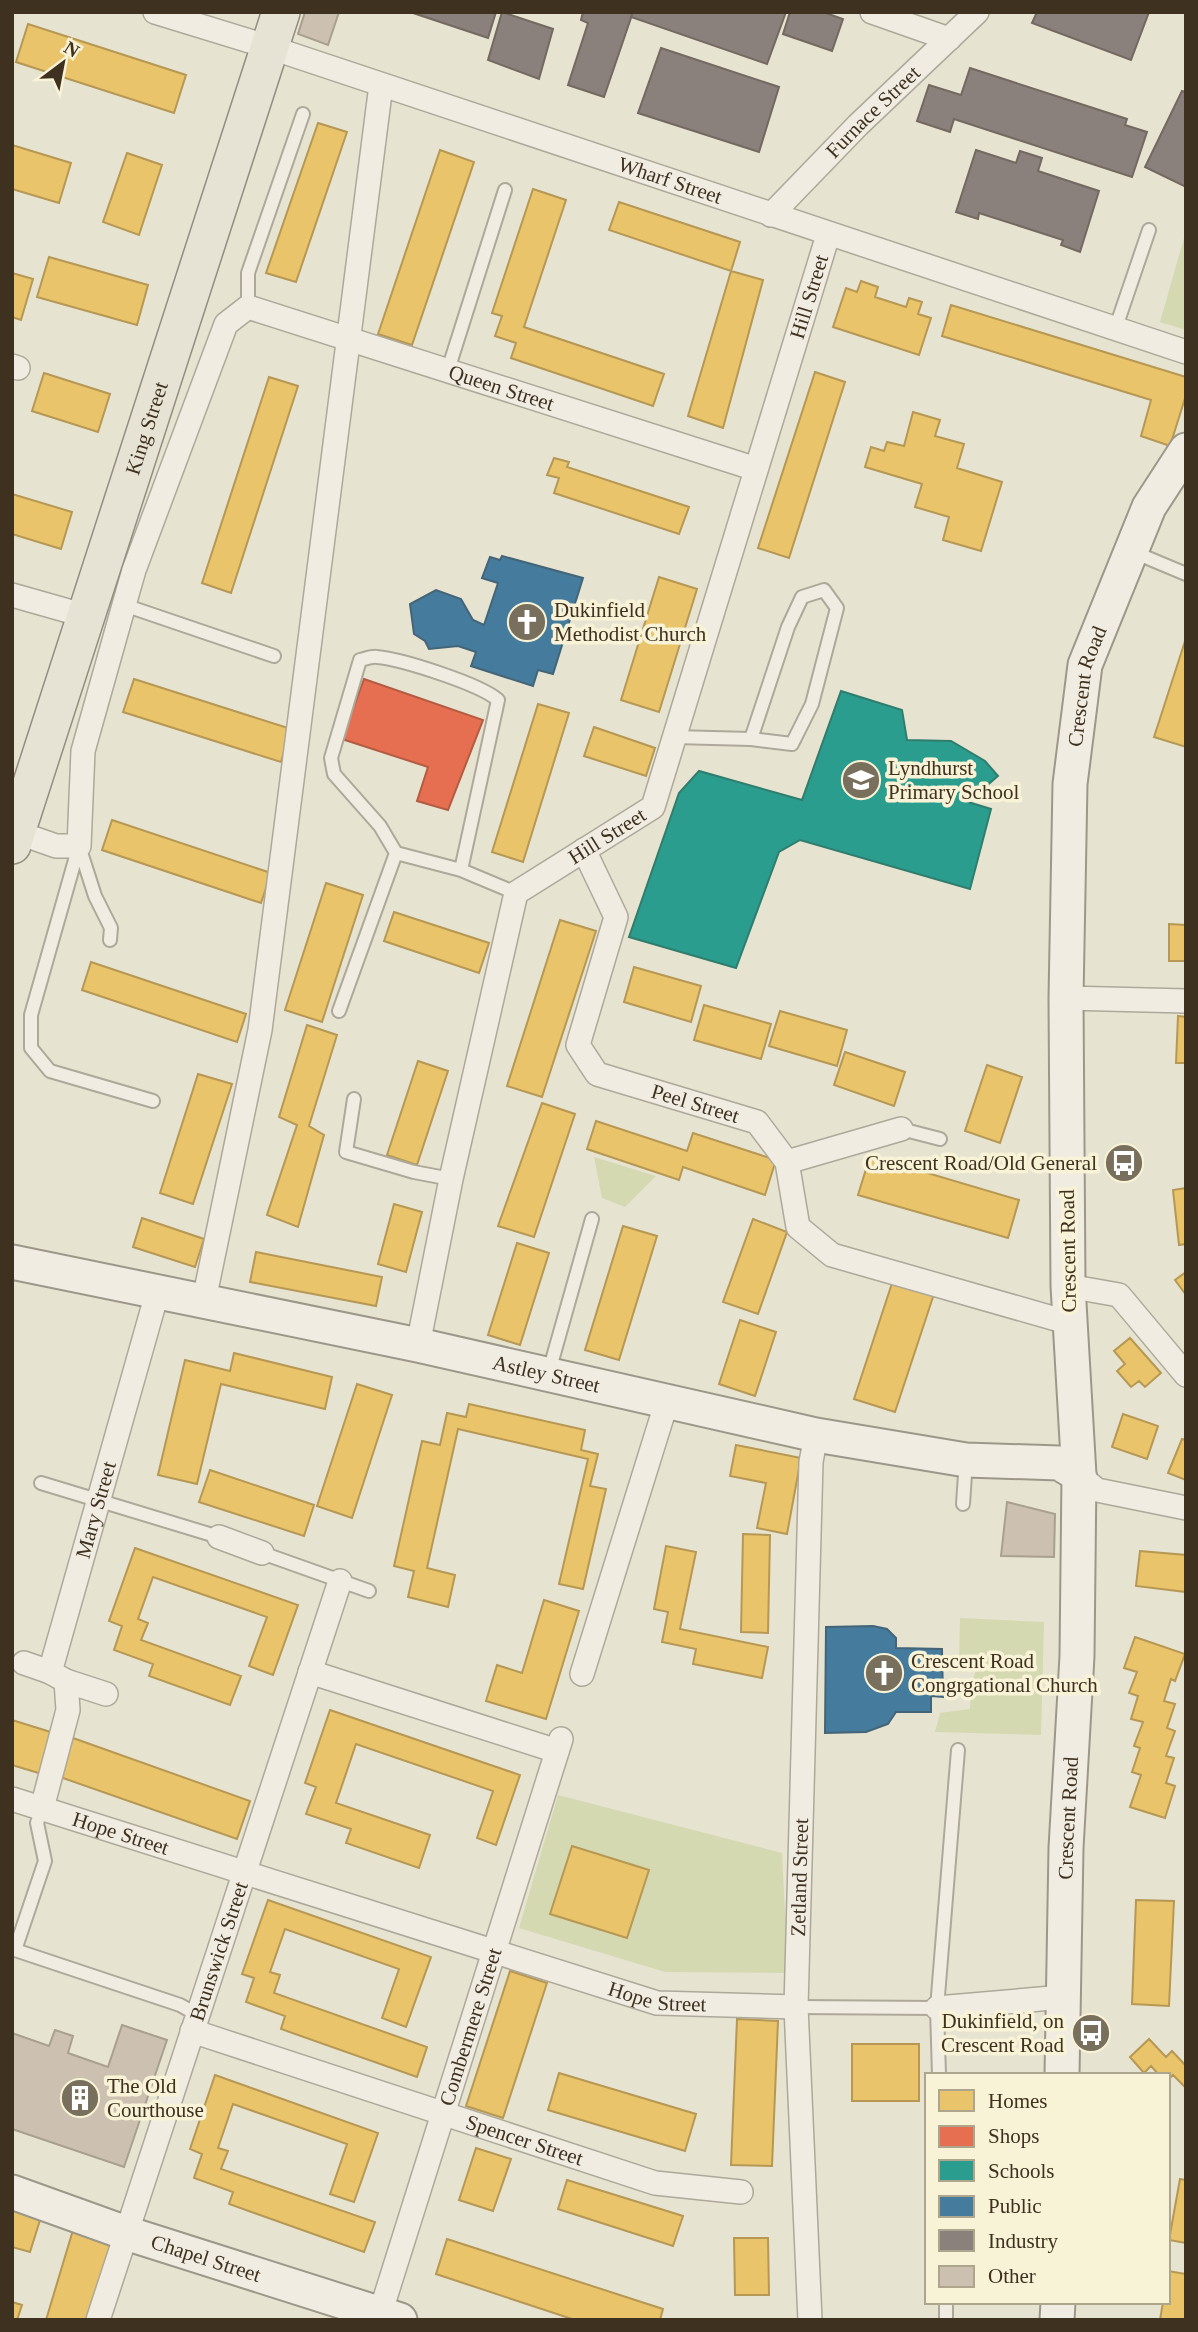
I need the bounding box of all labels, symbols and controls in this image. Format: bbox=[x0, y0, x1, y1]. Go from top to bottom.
north arrow bbox=[28, 28, 98, 98]
text: N bbox=[60, 36, 83, 62]
street label: Furnace Street bbox=[821, 61, 925, 163]
street label: Wharf Street bbox=[615, 152, 725, 209]
street label: Hill Street bbox=[785, 251, 833, 342]
street label: Queen Street bbox=[446, 360, 557, 416]
street label: King Street bbox=[120, 379, 173, 478]
place label: Dukinfield Methodist Church bbox=[554, 598, 707, 646]
church icon: Dukinfield Methodist Church bbox=[506, 601, 548, 643]
street label: Crescent Road bbox=[1063, 622, 1112, 748]
place label: Lyndhurst Primary School bbox=[888, 756, 1019, 804]
school or university icon: Lyndhurst Primary School bbox=[840, 759, 882, 801]
street label: Hill Street bbox=[564, 802, 650, 869]
street label: Peel Street bbox=[648, 1079, 742, 1128]
bus stop icon: Crescent Road/Old General bbox=[1103, 1142, 1145, 1184]
place label: Crescent Road/Old General bbox=[865, 1151, 1097, 1175]
street label: Crescent Road bbox=[1055, 1189, 1081, 1313]
street label: Astley Street bbox=[490, 1350, 602, 1398]
street label: Mary Street bbox=[71, 1458, 121, 1561]
place label: Crescent Road Congrgational Church bbox=[911, 1649, 1098, 1697]
church icon: Crescent Road Congrgational Church bbox=[863, 1652, 905, 1694]
street label: Crescent Road bbox=[1053, 1755, 1083, 1880]
street label: Hope Street bbox=[70, 1807, 172, 1860]
street label: Zetland Street bbox=[786, 1818, 813, 1937]
street label: Brunswick Street bbox=[185, 1878, 253, 2024]
street label: Combermere Street bbox=[434, 1945, 506, 2109]
street label: Hope Street bbox=[605, 1976, 707, 2016]
place label: Dukinfield, on Crescent Road bbox=[941, 2009, 1065, 2057]
bus stop icon: Dukinfield, on Crescent Road bbox=[1070, 2012, 1112, 2054]
legend bbox=[925, 2073, 1170, 2304]
place label: The Old Courthouse bbox=[107, 2074, 204, 2122]
building icon: The Old Courthouse bbox=[59, 2077, 101, 2119]
text: Homes bbox=[988, 2089, 1048, 2113]
street label: Spencer Street bbox=[463, 2110, 586, 2171]
text: Shops bbox=[988, 2124, 1039, 2148]
text: Schools bbox=[988, 2159, 1055, 2183]
text: Public bbox=[988, 2194, 1042, 2218]
text: Industry bbox=[988, 2229, 1058, 2253]
street label: Chapel Street bbox=[148, 2230, 264, 2287]
text: Other bbox=[988, 2264, 1036, 2288]

